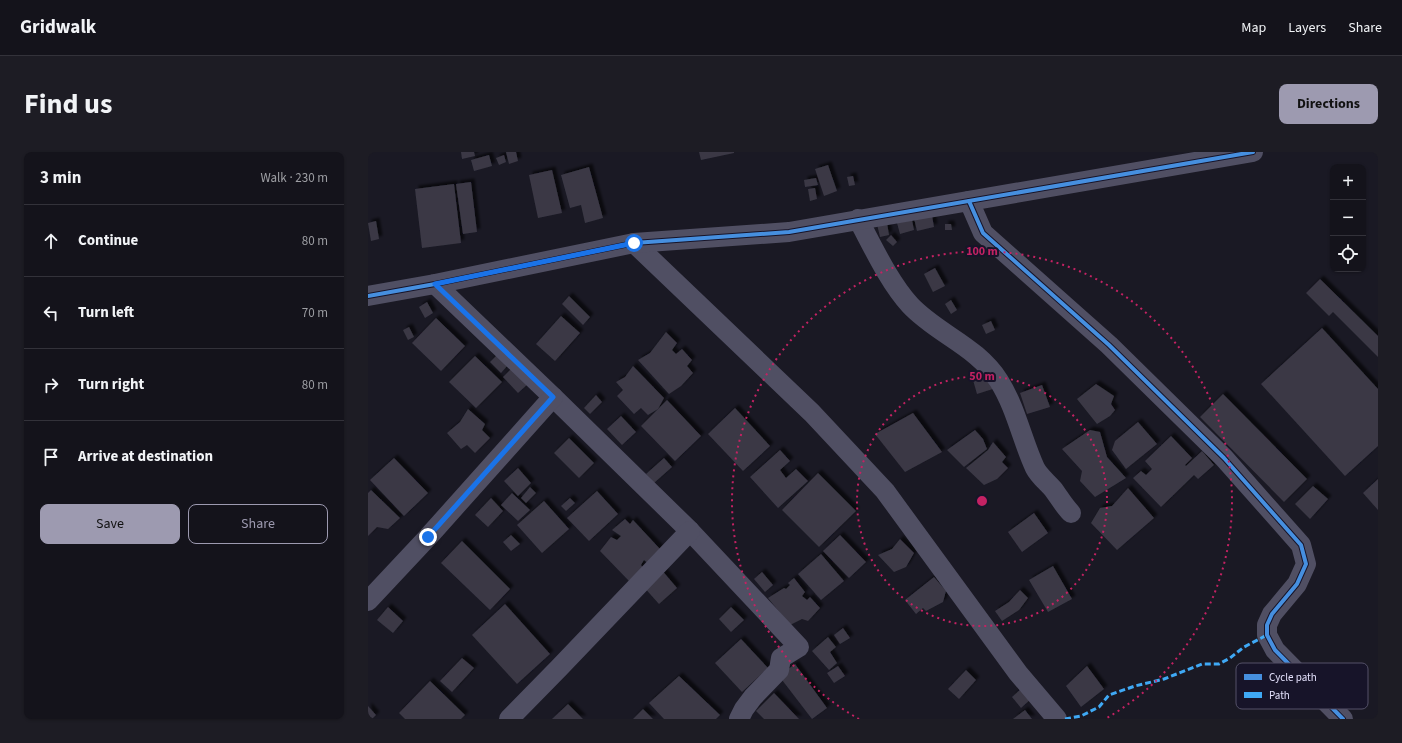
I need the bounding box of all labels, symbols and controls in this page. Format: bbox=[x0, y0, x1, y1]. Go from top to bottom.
text: Gridwalk bbox=[20, 14, 96, 41]
text: Map bbox=[1241, 18, 1266, 38]
text: Layers bbox=[1288, 18, 1326, 38]
text: Share bbox=[1348, 18, 1382, 38]
text: Find us bbox=[24, 84, 112, 124]
button: Directions bbox=[1279, 84, 1378, 124]
map controls bbox=[1330, 164, 1366, 272]
button: + bbox=[1330, 164, 1366, 200]
text: 3 min bbox=[40, 166, 81, 190]
text: Walk · 230 m bbox=[260, 169, 328, 187]
button: − bbox=[1330, 200, 1366, 236]
icon: ahead bbox=[40, 230, 62, 252]
text: Continue bbox=[78, 230, 138, 251]
text: 80 m bbox=[302, 232, 328, 250]
route start bbox=[625, 234, 643, 252]
button: locate bbox=[1330, 236, 1366, 272]
text: 100 m bbox=[966, 243, 998, 260]
icon: left bbox=[40, 302, 62, 324]
text: Turn left bbox=[78, 302, 134, 323]
text: 70 m bbox=[302, 304, 328, 322]
text: 50 m bbox=[969, 368, 995, 385]
icon: right bbox=[40, 374, 62, 396]
text: Turn right bbox=[78, 374, 144, 395]
text: 80 m bbox=[302, 376, 328, 394]
icon: arrive bbox=[40, 446, 62, 468]
text: Arrive at destination bbox=[78, 446, 213, 467]
centre of rings bbox=[975, 494, 989, 508]
button: Save bbox=[40, 504, 180, 544]
button: Share bbox=[188, 504, 328, 544]
route end bbox=[419, 528, 437, 546]
legend bbox=[1236, 663, 1368, 709]
text: Cycle path bbox=[1269, 670, 1317, 685]
text: Path bbox=[1269, 688, 1290, 703]

